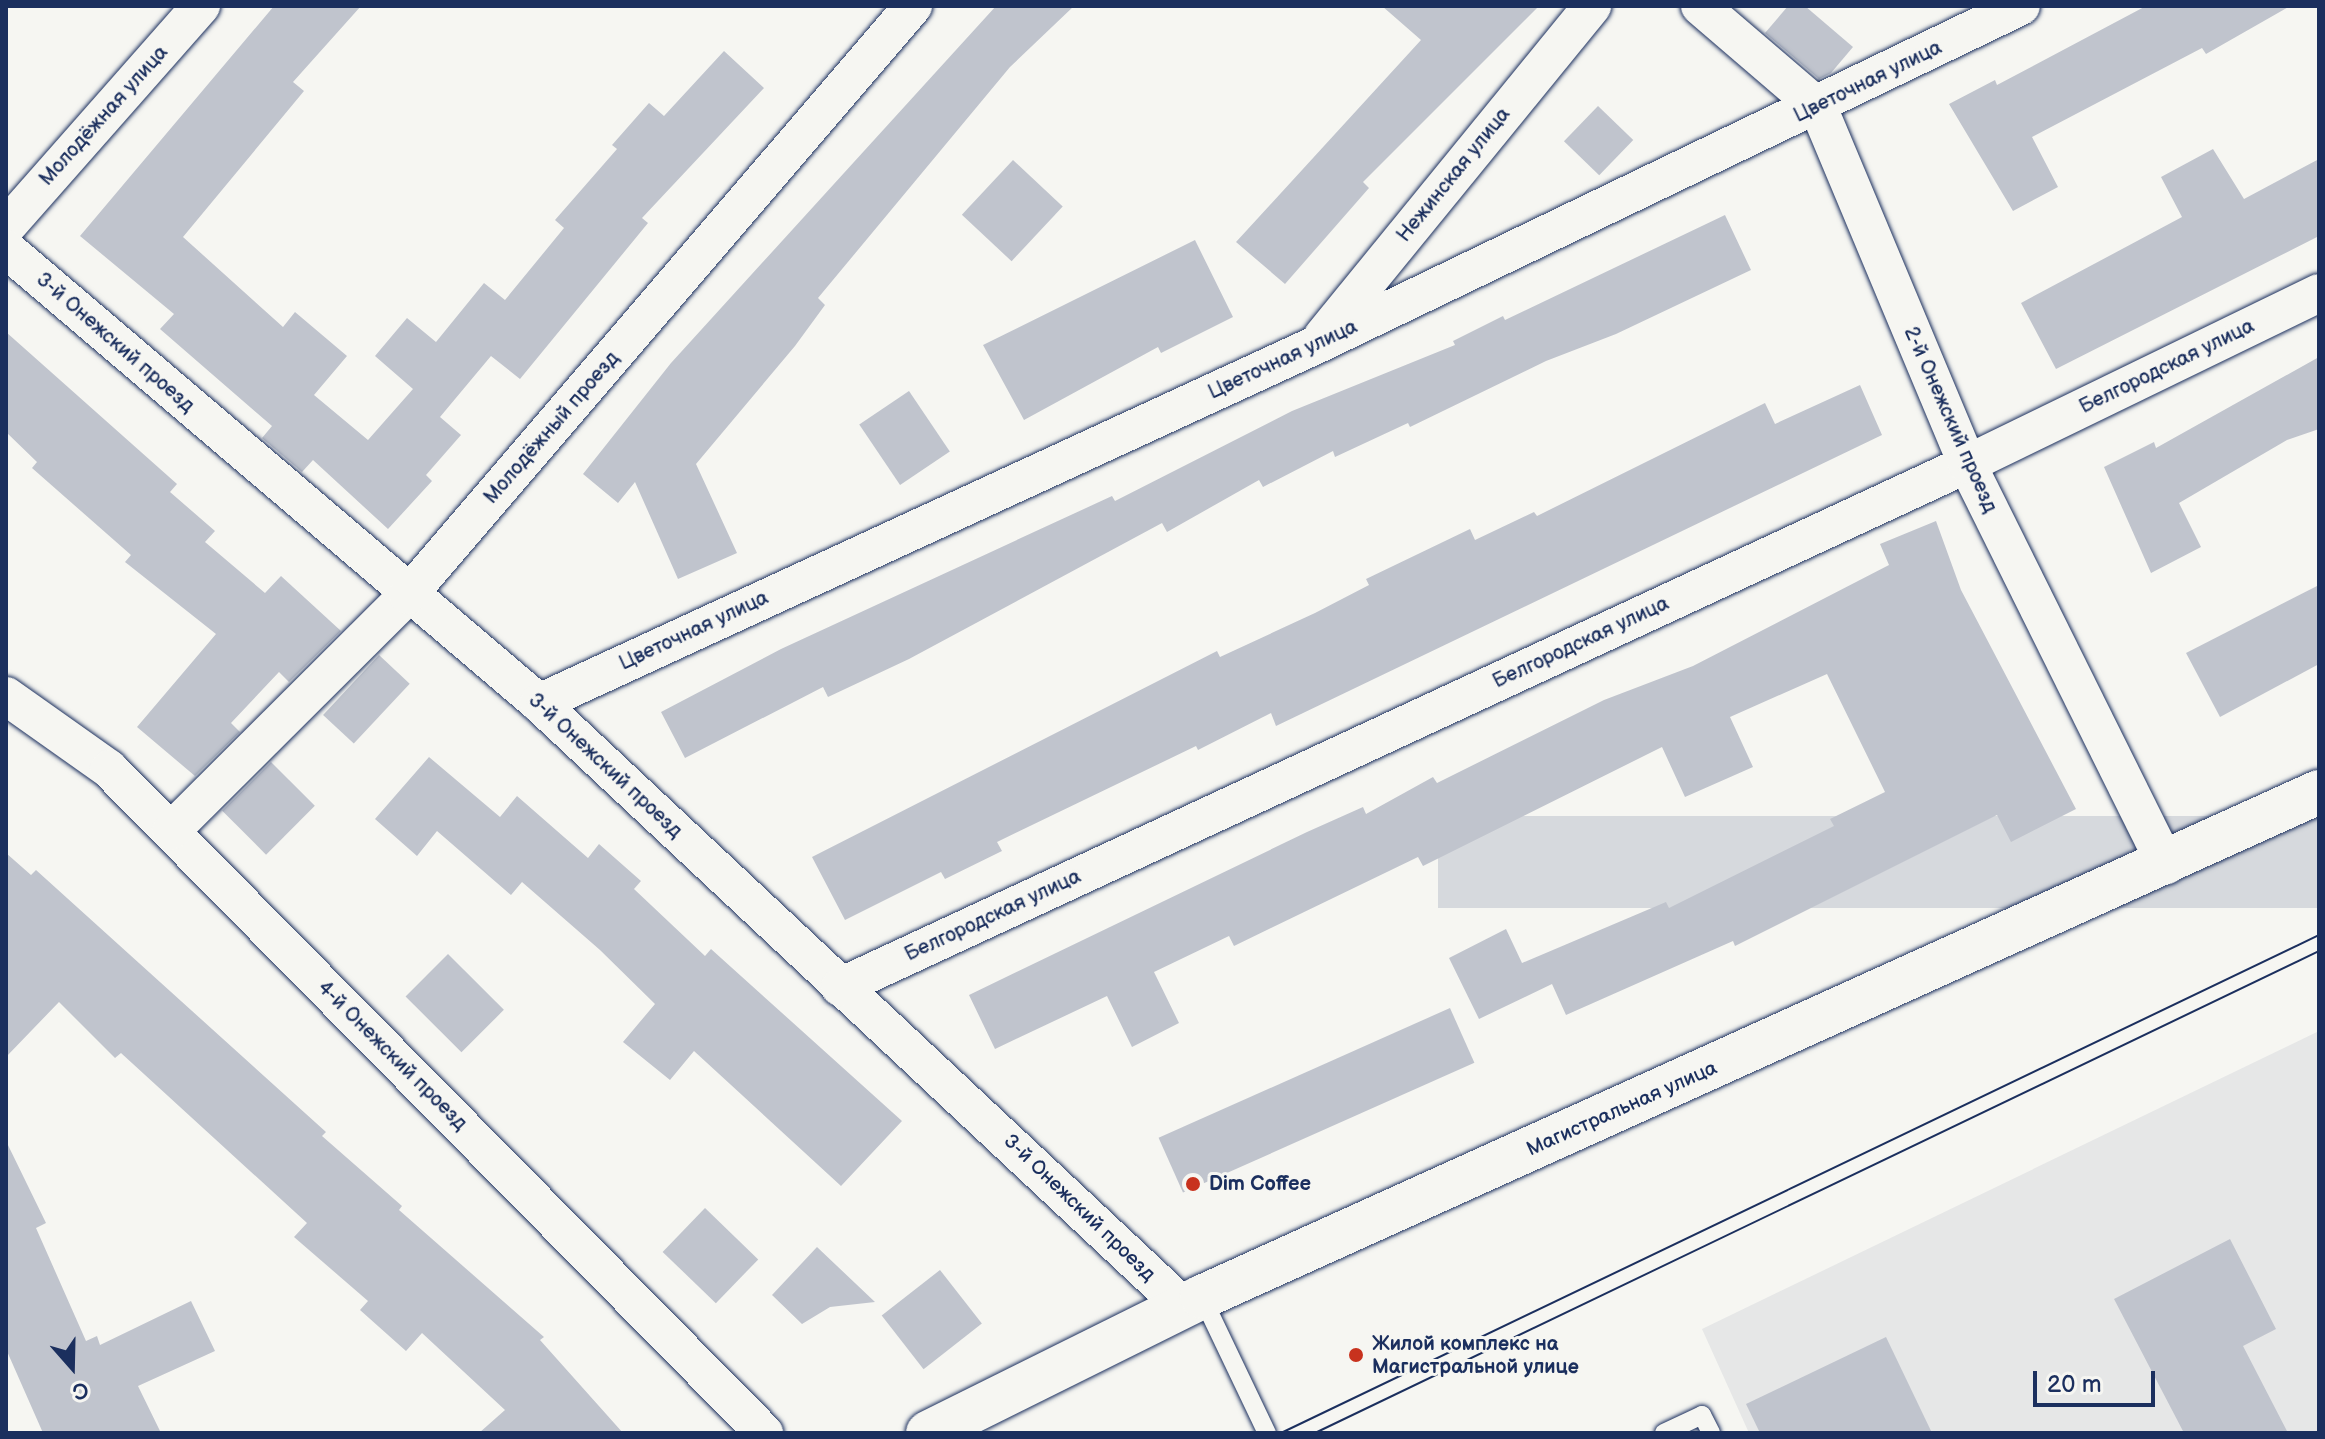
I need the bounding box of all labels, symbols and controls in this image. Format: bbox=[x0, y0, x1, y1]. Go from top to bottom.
street label: Цветочная улица bbox=[1790, 36, 1946, 128]
street label: Молодёжная улица bbox=[35, 41, 173, 191]
street label: Нежинская улица bbox=[1392, 103, 1516, 247]
street label: 3-й Онежский проезд bbox=[31, 268, 199, 418]
street label: Белгородская улица bbox=[2076, 314, 2258, 420]
street label: Цветочная улица bbox=[1205, 315, 1361, 405]
street label: 2-й Онежский проезд bbox=[1898, 323, 2002, 517]
street label: Молодёжный проезд bbox=[479, 347, 625, 509]
street label: Цветочная улица bbox=[616, 586, 772, 676]
street label: Белгородская улица bbox=[1489, 592, 1673, 694]
street label: 3-й Онежский проезд bbox=[523, 689, 687, 843]
street label: Белгородская улица bbox=[901, 865, 1085, 967]
street label: 4-й Онежский проезд bbox=[312, 976, 472, 1136]
street label: Магистральная улица bbox=[1523, 1056, 1721, 1162]
street label: 3-й Онежский проезд bbox=[998, 1129, 1160, 1287]
place label: Dim Coffee bbox=[1209, 1172, 1311, 1196]
marker: Dim Coffee bbox=[1184, 1175, 1202, 1193]
north arrow bbox=[32, 1327, 112, 1407]
place label: Жилой комплекс на Магистральной улице bbox=[1372, 1332, 1579, 1379]
marker: Жилой комплекс на Магистральной улице bbox=[1347, 1346, 1365, 1364]
scale bar bbox=[2037, 1355, 2159, 1405]
text: 20 m bbox=[2047, 1370, 2102, 1399]
text: С bbox=[69, 1375, 92, 1405]

